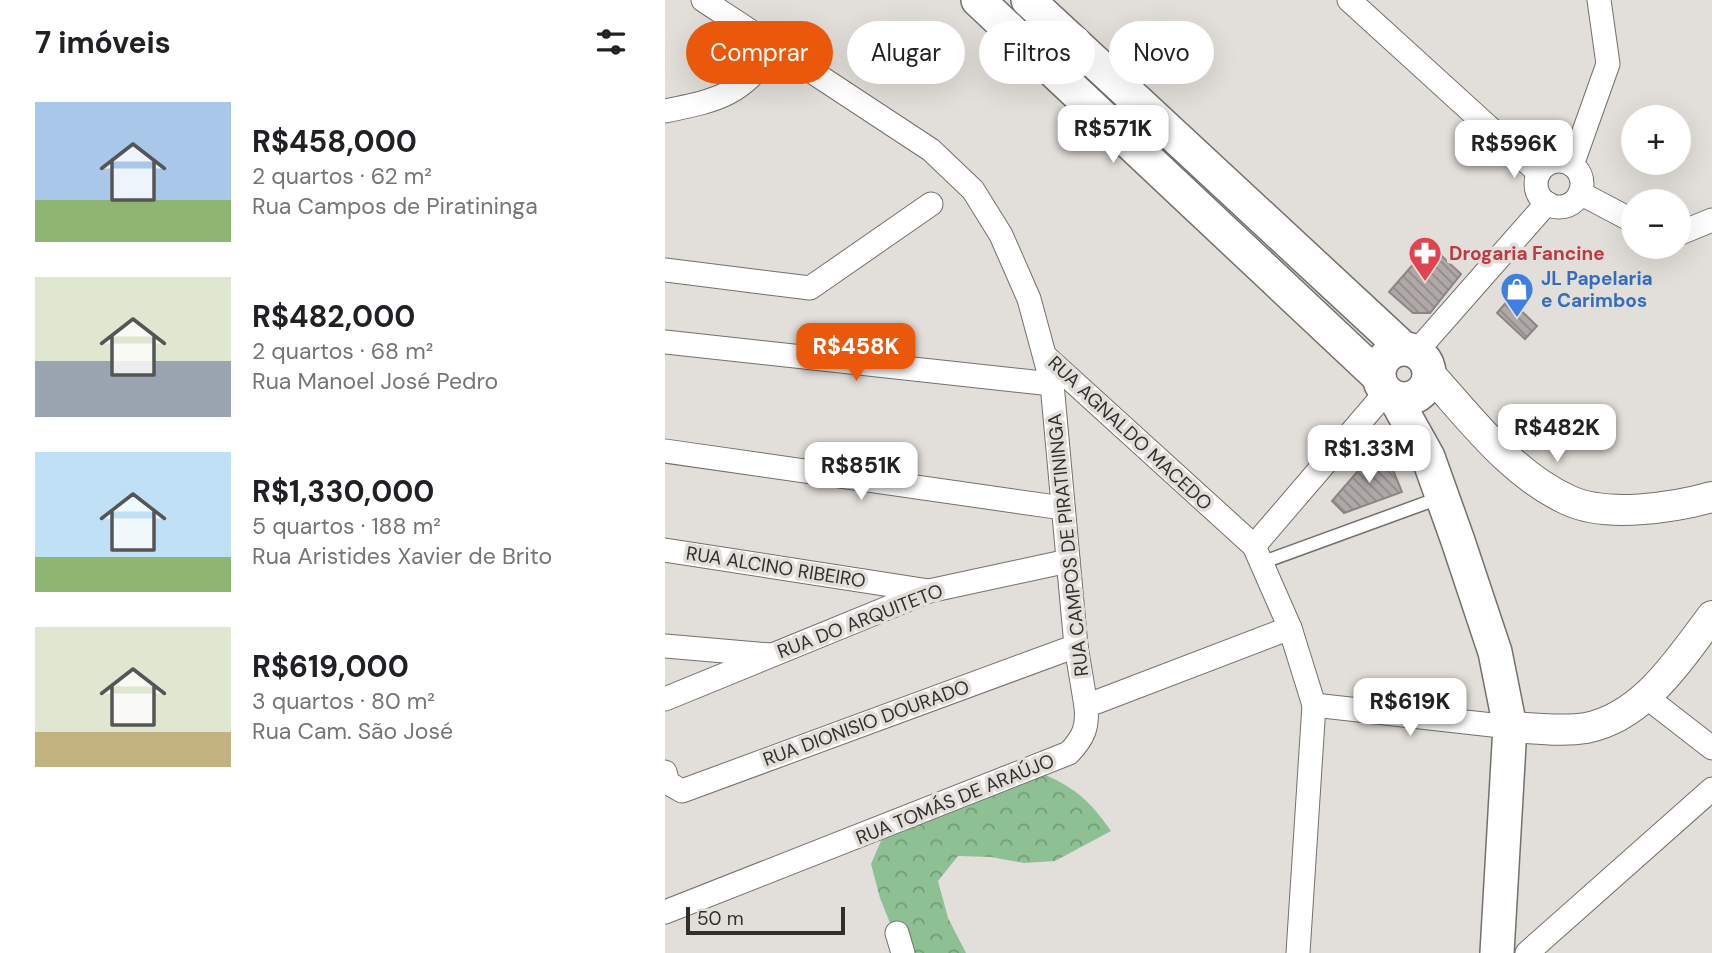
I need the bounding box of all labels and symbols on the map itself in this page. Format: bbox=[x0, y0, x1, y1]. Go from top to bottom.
pin: R$571K bbox=[1056, 106, 1170, 165]
pin: R$596K bbox=[1457, 120, 1571, 180]
pharmacy icon: Drogaria Fancine bbox=[1406, 234, 1444, 283]
place label: Drogaria Fancine bbox=[1449, 241, 1605, 266]
place label: JL Papelaria e Carimbos bbox=[1541, 266, 1653, 313]
shop icon: JL Papelaria e Carimbos bbox=[1498, 270, 1536, 319]
pin: R$458K bbox=[799, 324, 913, 383]
street label: RUA AGNALDO MACEDO bbox=[1043, 350, 1217, 516]
pin: R$482K bbox=[1500, 405, 1614, 464]
street label: RUA CAMPOS DE PIRATININGA bbox=[1042, 412, 1094, 678]
pin: R$1.33M bbox=[1304, 426, 1434, 485]
pin: R$851K bbox=[804, 442, 918, 502]
street label: RUA ALCINO RIBEIRO bbox=[684, 540, 868, 594]
street label: RUA DO ARQUITETO bbox=[774, 578, 946, 664]
street label: RUA DIONISIO DOURADO bbox=[759, 674, 973, 772]
pin: R$619K bbox=[1353, 678, 1467, 738]
street label: RUA TOMÁS DE ARAÚJO bbox=[852, 748, 1058, 850]
scale bar bbox=[686, 904, 845, 936]

